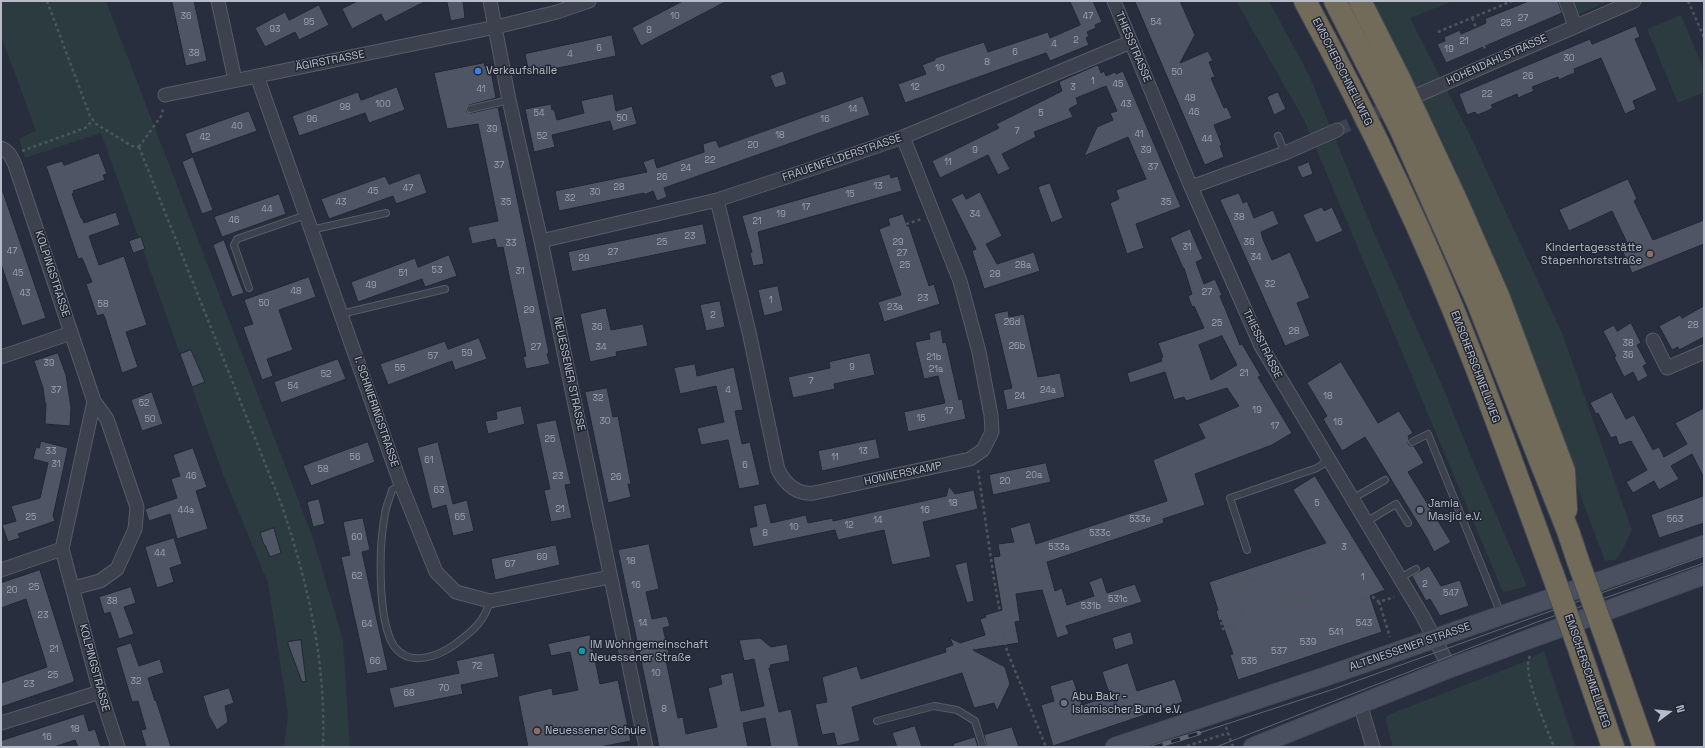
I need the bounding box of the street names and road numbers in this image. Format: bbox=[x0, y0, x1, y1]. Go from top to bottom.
street label: THIESSTRASSE bbox=[1112, 10, 1154, 84]
street label: EMSCHERSCHNELLWEG bbox=[1309, 16, 1375, 128]
street label: HOHENDAHLSTRASSE bbox=[1445, 32, 1549, 88]
street label: ÄGIRSTRASSE bbox=[294, 48, 366, 74]
street label: FRAUENFELDERSTRASSE bbox=[781, 131, 903, 185]
street label: KOLPINGSTRASSE bbox=[32, 229, 72, 319]
street label: THIESSTRASSE bbox=[1239, 307, 1285, 381]
street label: EMSCHERSCHNELLWEG bbox=[1448, 309, 1502, 425]
street label: NEUESSENER STRASSE bbox=[550, 316, 588, 432]
street label: I. SCHNIERINGSTRASSE bbox=[351, 355, 401, 469]
street label: HONNERSKAMP bbox=[863, 459, 943, 489]
street label: EMSCHERSCHNELLWEG bbox=[1561, 613, 1613, 729]
street label: ALTENESSENER STRASSE bbox=[1348, 620, 1472, 674]
street label: KOLPINGSTRASSE bbox=[76, 623, 112, 713]

